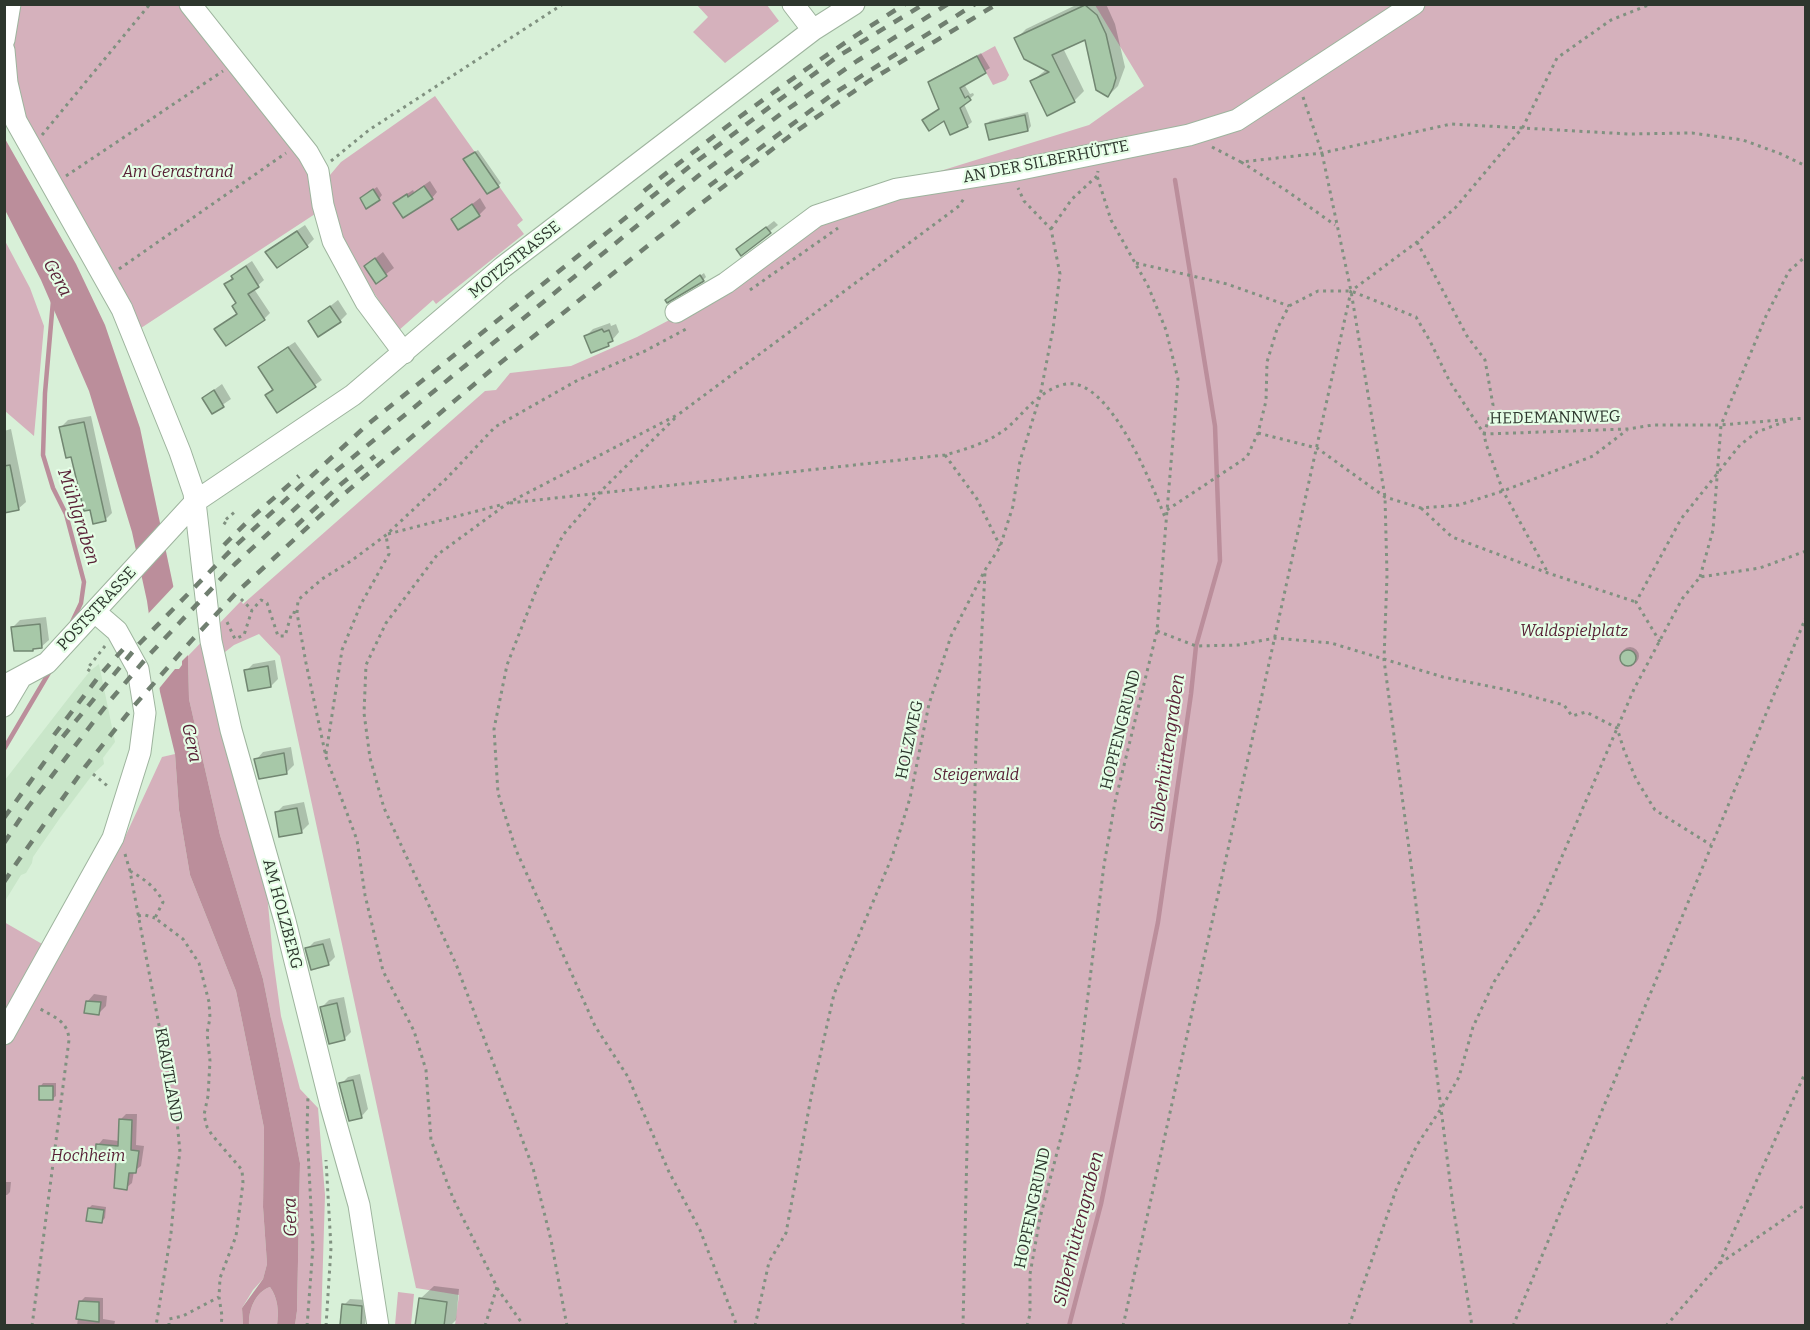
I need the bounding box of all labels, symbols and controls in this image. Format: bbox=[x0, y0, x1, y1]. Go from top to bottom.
street label: AN DER SILBERHÜTTE bbox=[961, 136, 1131, 188]
park label: Am Gerastrand bbox=[123, 163, 233, 183]
street label: MOTZSTRASSE bbox=[465, 217, 565, 303]
water label: Gera bbox=[38, 256, 76, 300]
street label: HEDEMANNWEG bbox=[1489, 407, 1621, 429]
water label: Mühlgraben bbox=[52, 466, 104, 568]
street label: POSTSTRASSE bbox=[53, 563, 141, 655]
park label: Waldspielplatz bbox=[1520, 622, 1628, 642]
street label: HOPFENGRUND bbox=[1097, 668, 1145, 792]
water label: Silberhüttengraben bbox=[1146, 673, 1190, 833]
street label: HOLZWEG bbox=[892, 699, 928, 781]
water label: Gera bbox=[176, 721, 206, 765]
park label: Steigerwald bbox=[933, 766, 1019, 786]
street label: AM HOLZBERG bbox=[258, 857, 306, 971]
street label: KRAUTLAND bbox=[150, 1026, 186, 1124]
street label: HOPFENGRUND bbox=[1011, 1146, 1055, 1270]
park label: Hochheim bbox=[51, 1147, 125, 1167]
water label: Silberhüttengraben bbox=[1049, 1149, 1109, 1309]
water label: Gera bbox=[280, 1197, 302, 1237]

